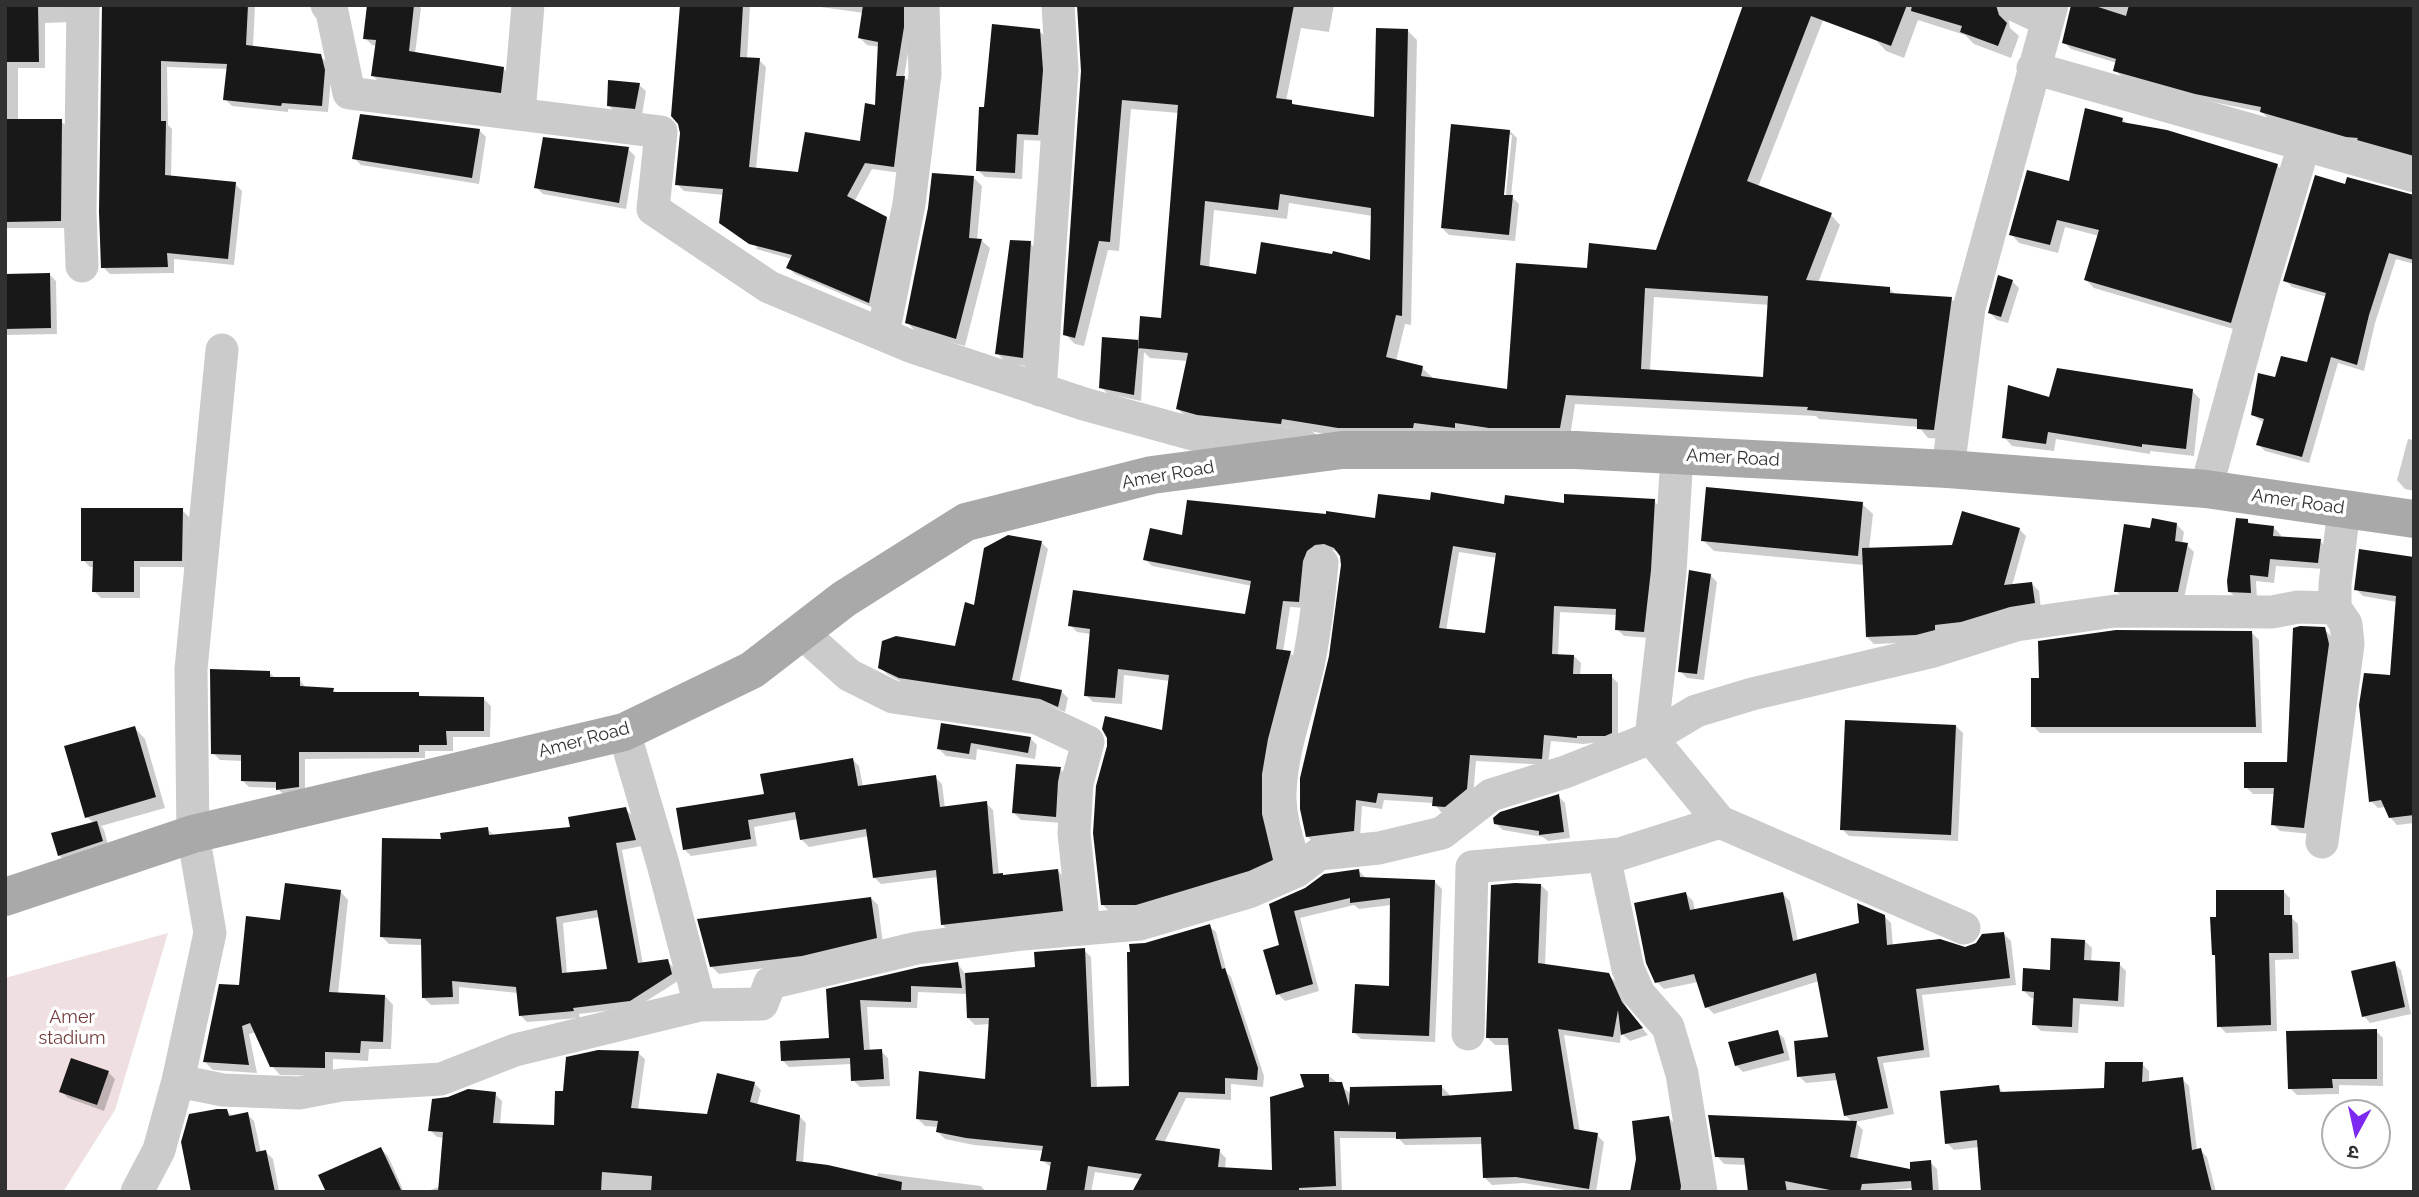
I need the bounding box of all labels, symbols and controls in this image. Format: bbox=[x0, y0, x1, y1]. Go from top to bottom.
street label: Amer Road bbox=[1686, 445, 1780, 471]
street label: Amer Road bbox=[1120, 456, 1216, 494]
street label: Amer Road bbox=[2250, 485, 2346, 519]
street label: Amer Road bbox=[536, 717, 632, 763]
park label: Amer stadium bbox=[39, 1007, 105, 1050]
north arrow bbox=[2321, 1099, 2391, 1169]
text: उ bbox=[2346, 1141, 2360, 1164]

